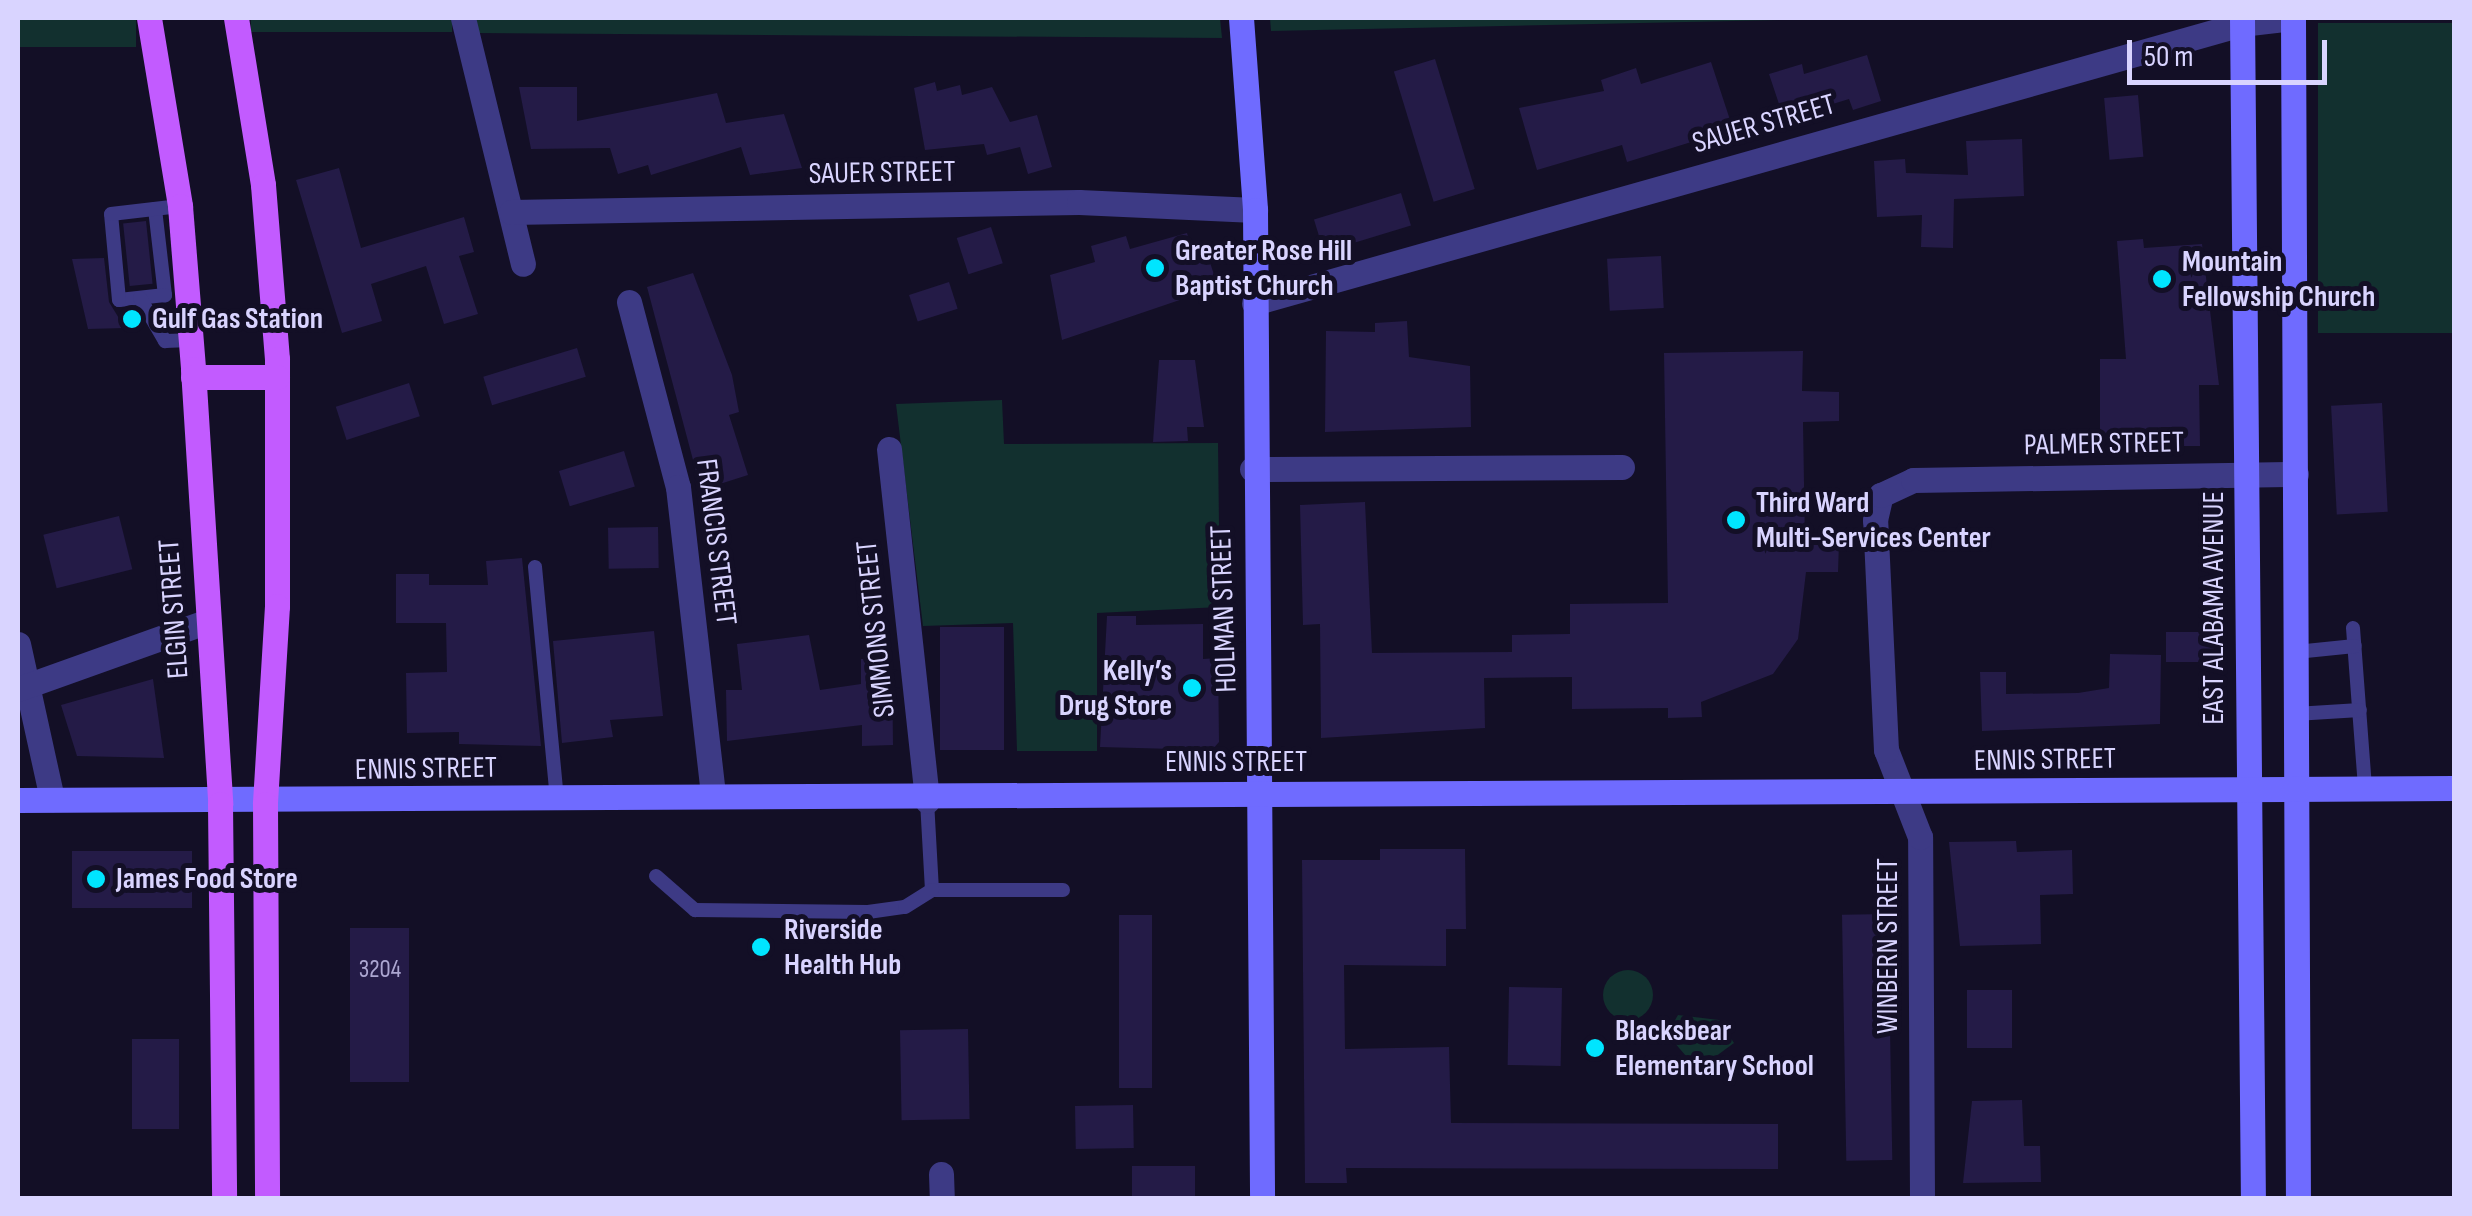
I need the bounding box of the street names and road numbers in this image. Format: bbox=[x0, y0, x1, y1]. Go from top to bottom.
street label: SAUER STREET bbox=[1688, 86, 1840, 162]
street label: SAUER STREET bbox=[808, 154, 956, 192]
street label: PALMER STREET bbox=[2024, 425, 2184, 463]
street label: FRANCIS STREET bbox=[688, 457, 744, 627]
street label: EAST ALABAMA AVENUE bbox=[2196, 491, 2232, 725]
street label: HOLMAN STREET bbox=[1203, 525, 1245, 693]
street label: ELGIN STREET bbox=[151, 538, 197, 680]
street label: SIMMONS STREET bbox=[849, 539, 903, 719]
street label: ENNIS STREET bbox=[1974, 741, 2116, 779]
street label: ENNIS STREET bbox=[1165, 744, 1307, 780]
street label: ENNIS STREET bbox=[355, 750, 497, 788]
street label: WINBERN STREET bbox=[1870, 858, 1906, 1034]

